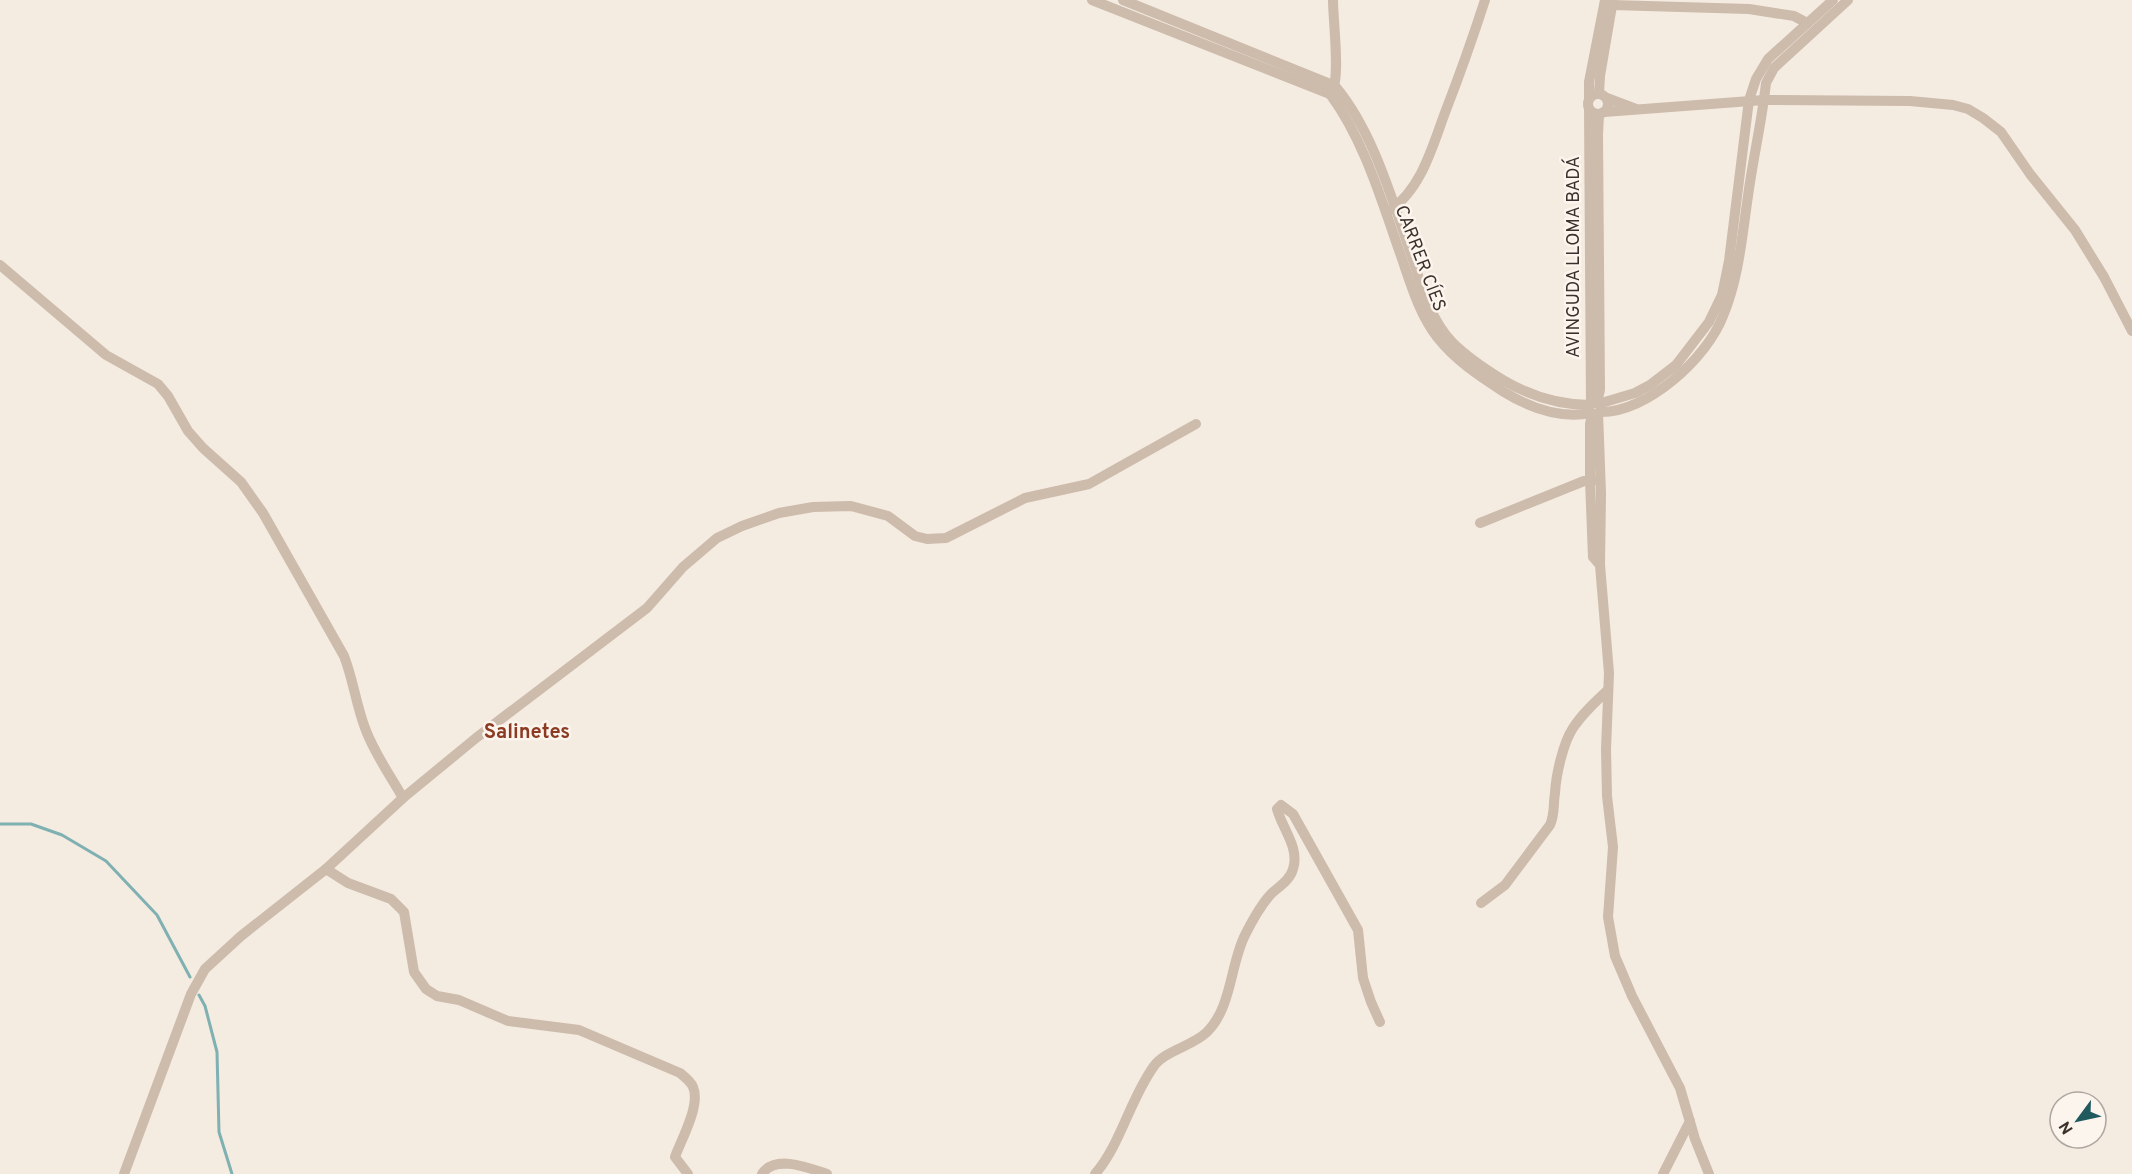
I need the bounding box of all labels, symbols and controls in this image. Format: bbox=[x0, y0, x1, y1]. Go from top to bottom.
street label: AVINGUDA LLOMA BADÁ bbox=[1561, 156, 1586, 358]
street label: CARRER CÍES bbox=[1389, 201, 1452, 315]
district label: Salinetes bbox=[484, 720, 570, 746]
north arrow bbox=[2048, 1090, 2108, 1150]
text: N bbox=[2056, 1117, 2079, 1137]

